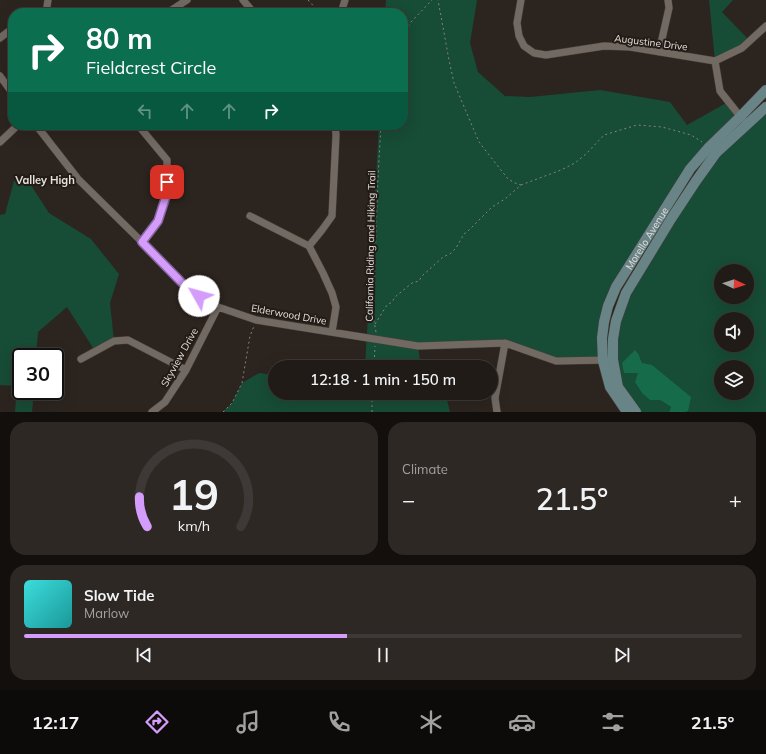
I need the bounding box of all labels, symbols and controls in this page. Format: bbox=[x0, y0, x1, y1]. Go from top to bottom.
text: 80 m bbox=[86, 21, 152, 56]
icon: right bbox=[20, 24, 72, 76]
street label: Augustine Drive bbox=[614, 32, 688, 53]
text: Fieldcrest Circle bbox=[86, 56, 216, 79]
icon: left bbox=[134, 100, 156, 122]
icon: ahead bbox=[176, 100, 198, 122]
icon: ahead bbox=[218, 100, 240, 122]
icon: right bbox=[260, 100, 282, 122]
pin bbox=[150, 165, 184, 199]
street label: California Riding and Hiking Trail bbox=[363, 170, 378, 322]
icon: arrive bbox=[156, 171, 178, 193]
district label: Valley High bbox=[14, 173, 75, 187]
street label: Morello Avenue bbox=[623, 205, 671, 272]
north arrow bbox=[714, 264, 754, 304]
map controls bbox=[714, 264, 754, 400]
position arrow bbox=[178, 275, 220, 317]
street label: Elderwood Drive bbox=[250, 301, 328, 328]
button: sound bbox=[714, 312, 754, 352]
street label: Skyview Drive bbox=[158, 326, 201, 389]
speed limit sign: 30 bbox=[12, 348, 64, 400]
button: layers bbox=[714, 360, 754, 400]
text: 12:18 · 1 min · 150 m bbox=[310, 370, 456, 389]
text: Climate bbox=[402, 461, 448, 477]
text: 19 bbox=[169, 467, 219, 519]
text: 21.5° bbox=[536, 480, 608, 518]
text: − bbox=[402, 486, 415, 514]
text: + bbox=[729, 486, 742, 514]
text: km/h bbox=[178, 516, 210, 534]
text: Slow Tide bbox=[84, 586, 154, 605]
text: Marlow bbox=[84, 605, 129, 621]
icon: previous bbox=[133, 644, 155, 666]
icon: pause bbox=[372, 644, 394, 666]
icon: next bbox=[611, 644, 633, 666]
icon: directions bbox=[143, 708, 171, 736]
icon: music bbox=[234, 708, 262, 736]
icon: phone bbox=[325, 708, 353, 736]
icon: climate bbox=[417, 708, 445, 736]
icon: car bbox=[508, 708, 536, 736]
icon: filters bbox=[599, 708, 627, 736]
text: 12:17 bbox=[32, 711, 79, 734]
text: 21.5° bbox=[691, 711, 734, 734]

